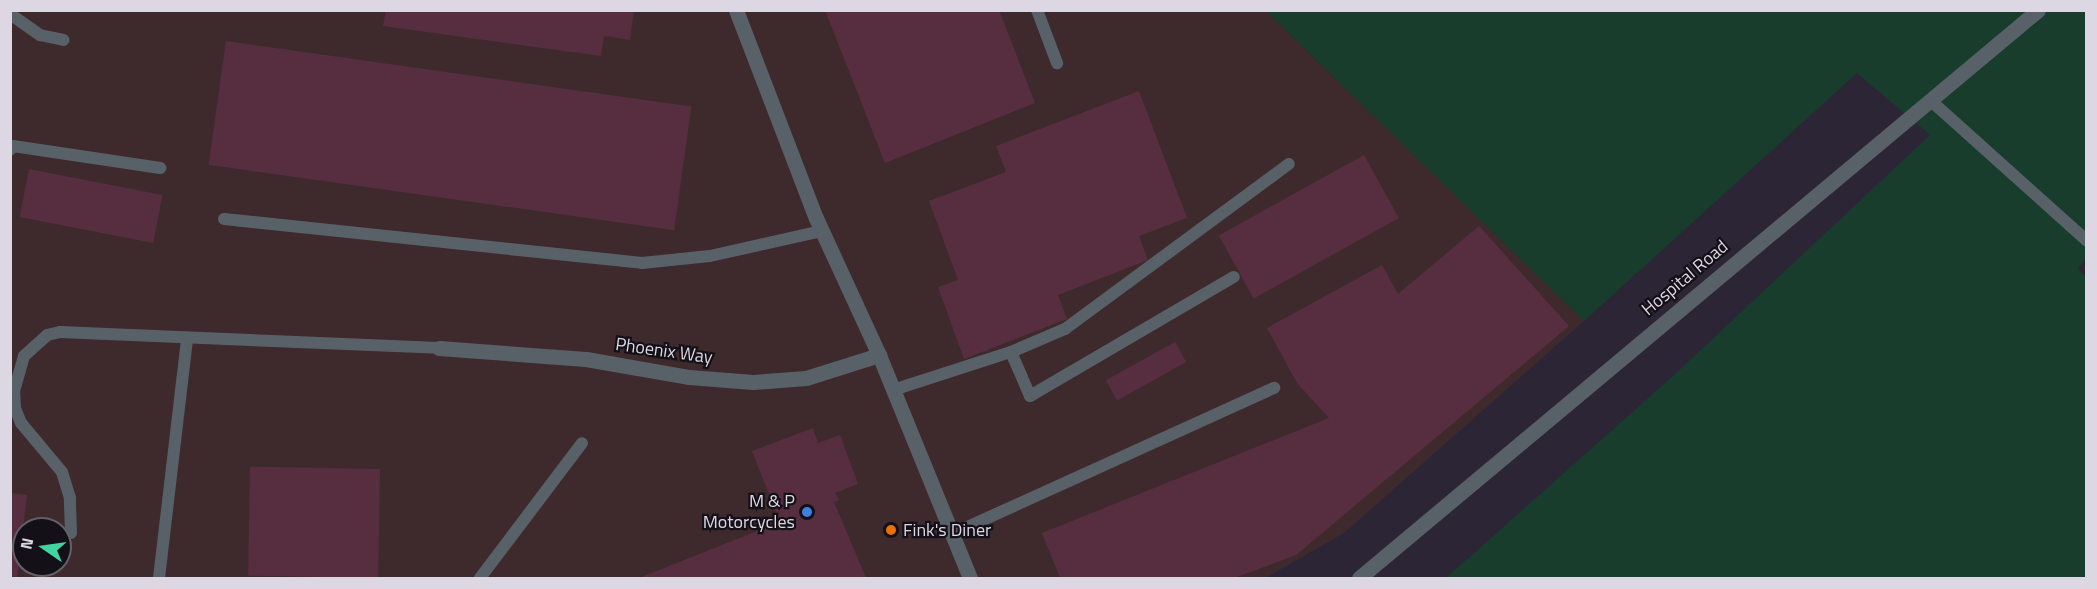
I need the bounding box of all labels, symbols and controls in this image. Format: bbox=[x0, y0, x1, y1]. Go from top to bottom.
street label: Hospital Road bbox=[1638, 236, 1732, 320]
street label: Phoenix Way bbox=[614, 333, 714, 369]
place label: M & P Motorcycles bbox=[703, 491, 795, 534]
marker: M & P Motorcycles bbox=[800, 505, 814, 519]
north arrow bbox=[12, 517, 72, 577]
place label: Fink's Diner bbox=[903, 519, 991, 541]
marker: Fink's Diner bbox=[884, 523, 898, 537]
text: N bbox=[13, 535, 39, 552]

